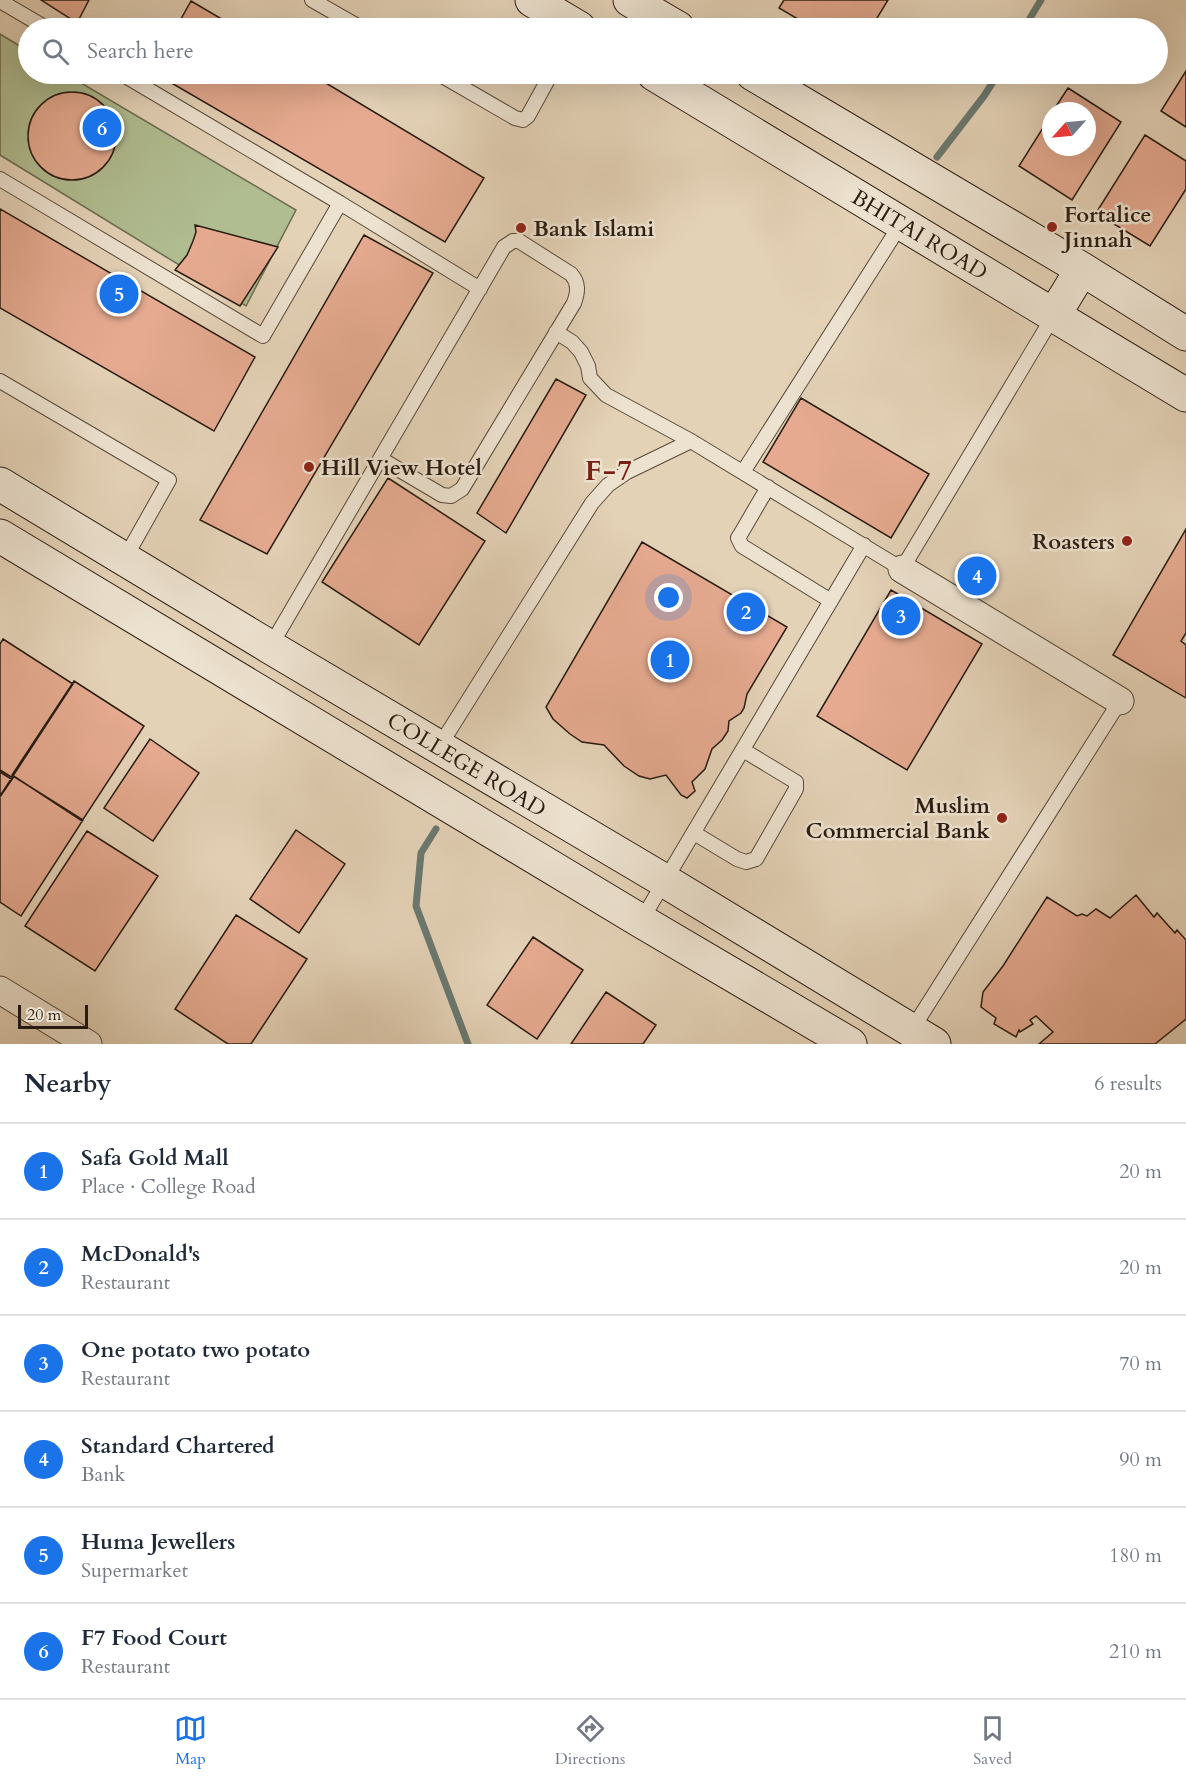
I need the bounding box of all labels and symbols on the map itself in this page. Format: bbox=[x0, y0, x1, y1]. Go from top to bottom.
north arrow bbox=[1042, 102, 1096, 156]
pin: 6 bbox=[82, 106, 122, 150]
street label: BHITAI ROAD bbox=[846, 182, 993, 287]
place label: Fortalice Jinnah bbox=[1061, 200, 1151, 255]
place label: Bank Islami bbox=[533, 214, 654, 244]
marker: Fortalice Jinnah bbox=[1045, 220, 1059, 234]
marker: Bank Islami bbox=[514, 221, 528, 235]
pin: 5 bbox=[100, 272, 138, 316]
district label: F-7 bbox=[585, 452, 633, 490]
place label: Hill View Hotel bbox=[321, 453, 483, 483]
marker: Hill View Hotel bbox=[302, 460, 316, 474]
place label: Roasters bbox=[1032, 527, 1115, 557]
marker: Roasters bbox=[1120, 534, 1134, 548]
pin: 4 bbox=[958, 554, 996, 598]
your location bbox=[654, 583, 683, 612]
pin: 2 bbox=[726, 590, 766, 634]
pin: 3 bbox=[882, 594, 920, 638]
pin: 1 bbox=[650, 638, 690, 682]
street label: COLLEGE ROAD bbox=[381, 705, 552, 824]
place label: Muslim Commercial Bank bbox=[806, 791, 991, 846]
marker: Muslim Commercial Bank bbox=[995, 811, 1009, 825]
scale bar bbox=[18, 1002, 88, 1030]

